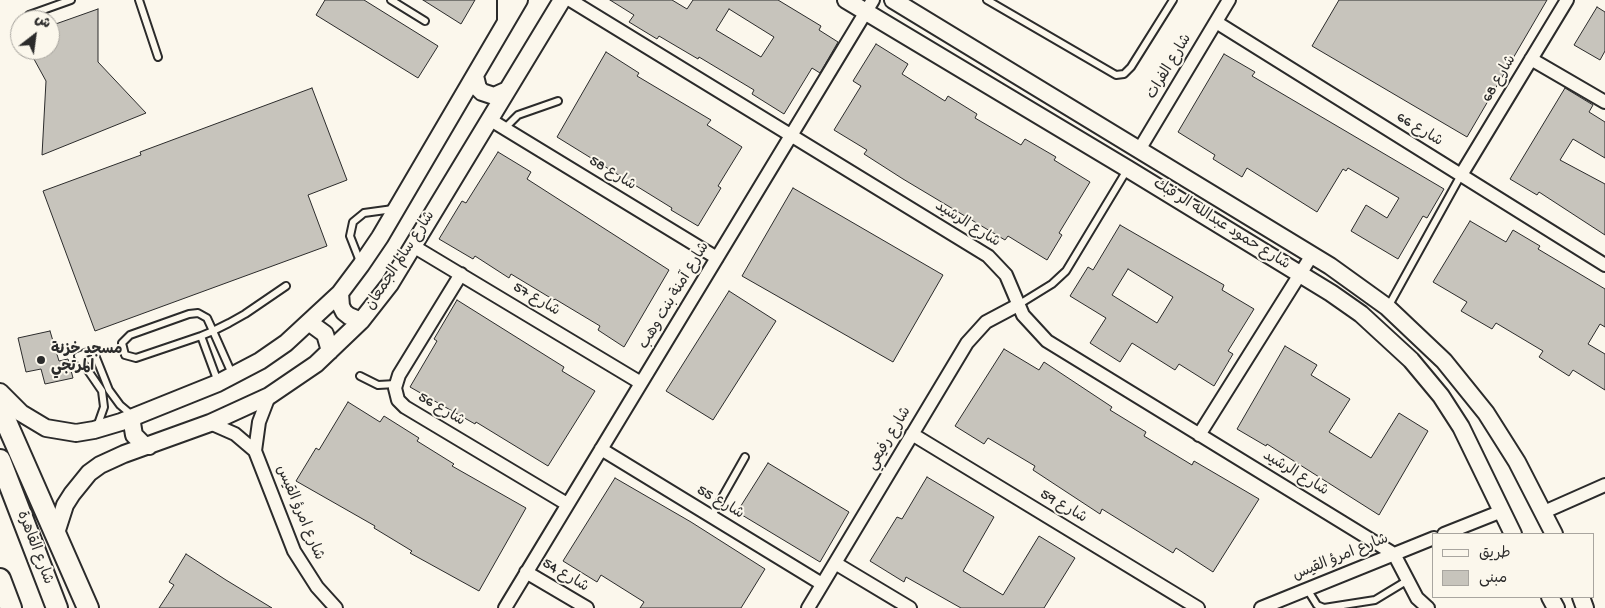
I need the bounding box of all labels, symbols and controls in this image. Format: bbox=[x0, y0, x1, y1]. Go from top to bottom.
north arrow bbox=[10, 10, 60, 60]
text: ش bbox=[31, 11, 53, 34]
street label: شارع الفرات bbox=[1144, 31, 1196, 103]
street label: شارع 68 bbox=[1479, 52, 1521, 106]
street label: شارع 66 bbox=[1393, 109, 1445, 151]
street label: شارع 58 bbox=[585, 153, 639, 195]
street label: شارع حمود عبدالله الر فبك bbox=[1149, 175, 1293, 275]
street label: شارع الرشيد bbox=[931, 198, 1003, 252]
street label: شارع سالم الجمعان bbox=[362, 208, 440, 314]
street label: شارع آمنة بنت وهب bbox=[636, 239, 714, 353]
street label: شارع 57 bbox=[509, 279, 563, 321]
place label: مسجد خزنة المرتجي bbox=[51, 342, 122, 377]
marker: مسجد خزنة المرتجي bbox=[35, 354, 47, 366]
street label: شارع 56 bbox=[414, 389, 468, 431]
street label: شارع رفيعي bbox=[864, 404, 916, 474]
street label: شارع الرشيد bbox=[1259, 447, 1331, 501]
street label: شارع امرؤ القيس bbox=[271, 463, 327, 563]
street label: شارع 55 bbox=[693, 482, 747, 524]
street label: شارع 59 bbox=[1036, 486, 1090, 528]
street label: شارع القاهرة bbox=[12, 509, 56, 587]
street label: شارع امرؤ القيس bbox=[1291, 531, 1391, 585]
legend bbox=[1432, 533, 1595, 598]
text: طريق bbox=[1479, 545, 1511, 563]
street label: شارع 54 bbox=[539, 555, 591, 597]
text: مبنى bbox=[1479, 570, 1507, 588]

